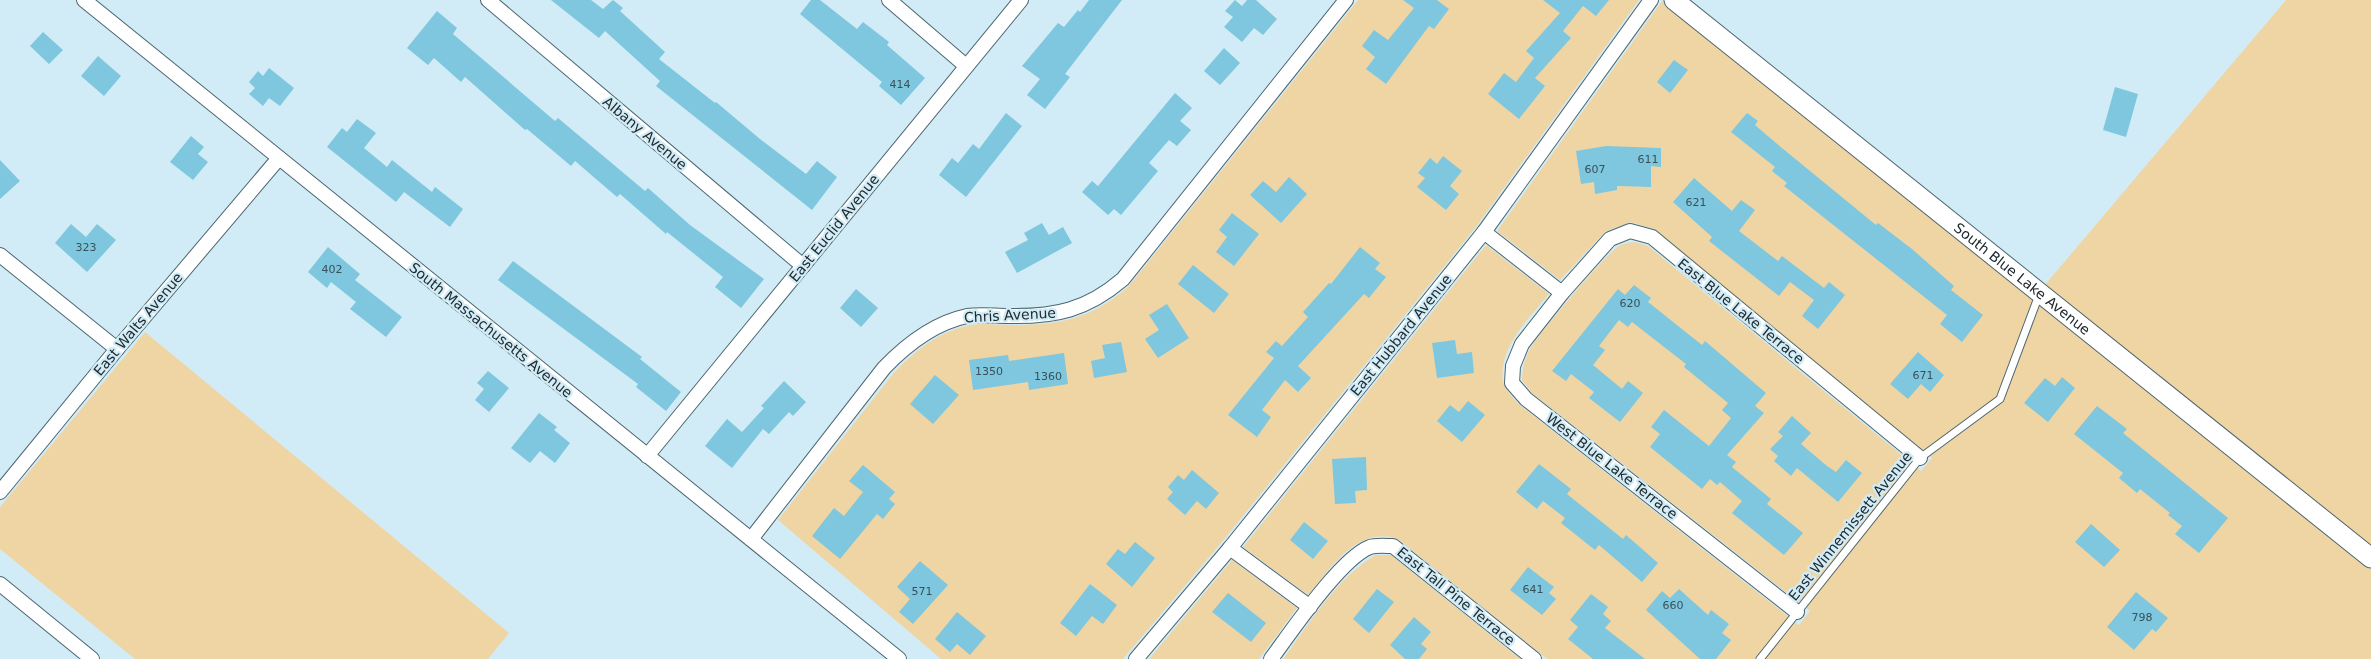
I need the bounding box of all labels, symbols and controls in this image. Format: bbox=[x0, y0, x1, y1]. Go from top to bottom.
house number: 414 bbox=[890, 78, 911, 91]
street label: Albany Avenue bbox=[600, 93, 690, 173]
house number: 611 bbox=[1638, 153, 1659, 166]
house number: 607 bbox=[1585, 163, 1606, 176]
street label: East Euclid Avenue bbox=[786, 171, 882, 285]
house number: 621 bbox=[1686, 196, 1707, 209]
street label: South Blue Lake Avenue bbox=[1951, 219, 2093, 338]
house number: 323 bbox=[76, 241, 97, 254]
street label: East Blue Lake Terrace bbox=[1675, 255, 1807, 367]
street label: South Massachusetts Avenue bbox=[406, 259, 576, 401]
house number: 402 bbox=[322, 263, 343, 276]
street label: East Walts Avenue bbox=[90, 269, 186, 379]
street label: East Hubbard Avenue bbox=[1347, 271, 1455, 399]
house number: 620 bbox=[1620, 297, 1641, 310]
street label: Chris Avenue bbox=[964, 305, 1056, 325]
house number: 1350 bbox=[975, 365, 1003, 378]
house number: 671 bbox=[1913, 369, 1934, 382]
house number: 1360 bbox=[1034, 370, 1062, 383]
street label: West Blue Lake Terrace bbox=[1543, 410, 1681, 522]
street label: East Winnemissett Avenue bbox=[1785, 448, 1915, 604]
street label: East Tall Pine Terrace bbox=[1394, 544, 1518, 648]
house number: 641 bbox=[1523, 583, 1544, 596]
house number: 571 bbox=[912, 585, 933, 598]
house number: 660 bbox=[1663, 599, 1684, 612]
house number: 798 bbox=[2132, 611, 2153, 624]

